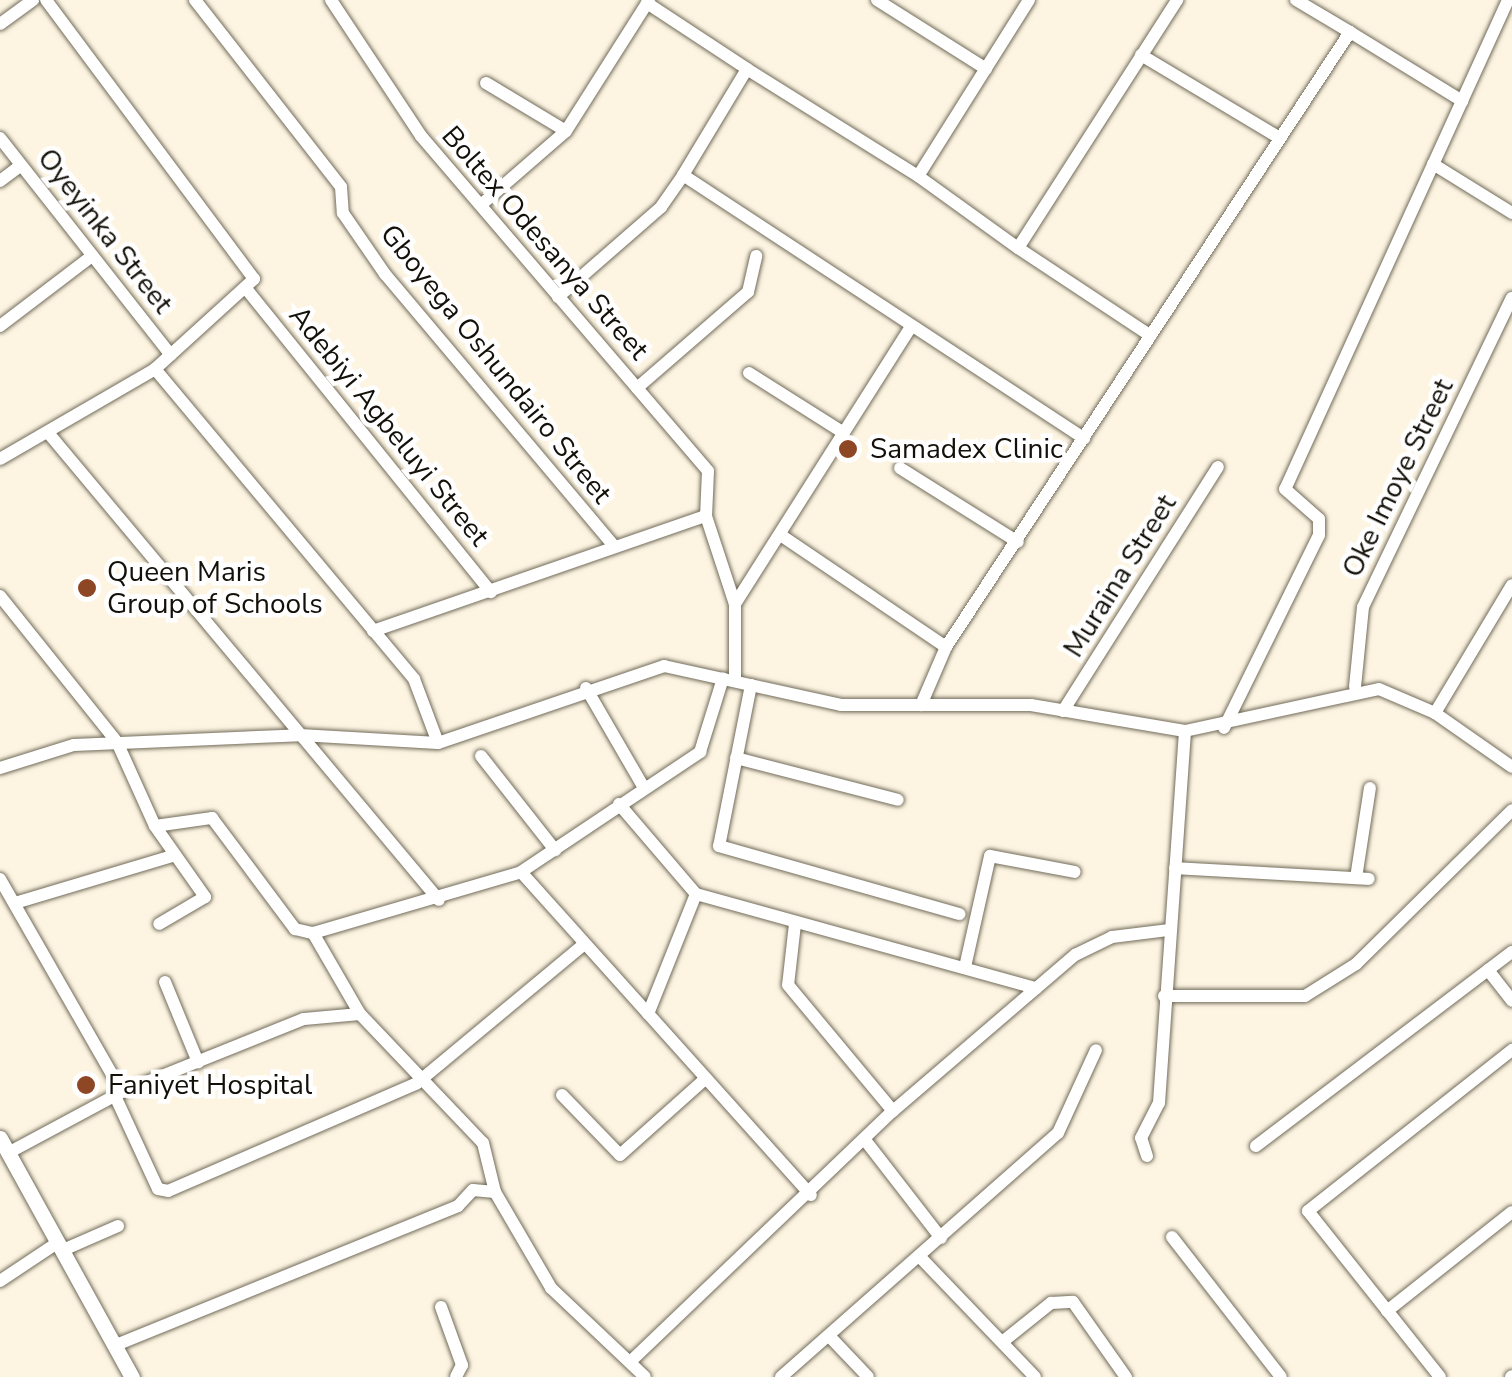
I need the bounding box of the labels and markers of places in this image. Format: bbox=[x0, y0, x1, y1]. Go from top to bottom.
place label: Samadex Clinic bbox=[870, 432, 1063, 466]
marker: Samadex Clinic bbox=[835, 436, 861, 462]
place label: Queen Maris Group of Schools bbox=[107, 555, 323, 621]
marker: Queen Maris Group of Schools bbox=[76, 577, 98, 599]
place label: Faniyet Hospital bbox=[108, 1068, 312, 1102]
marker: Faniyet Hospital bbox=[73, 1072, 99, 1098]

